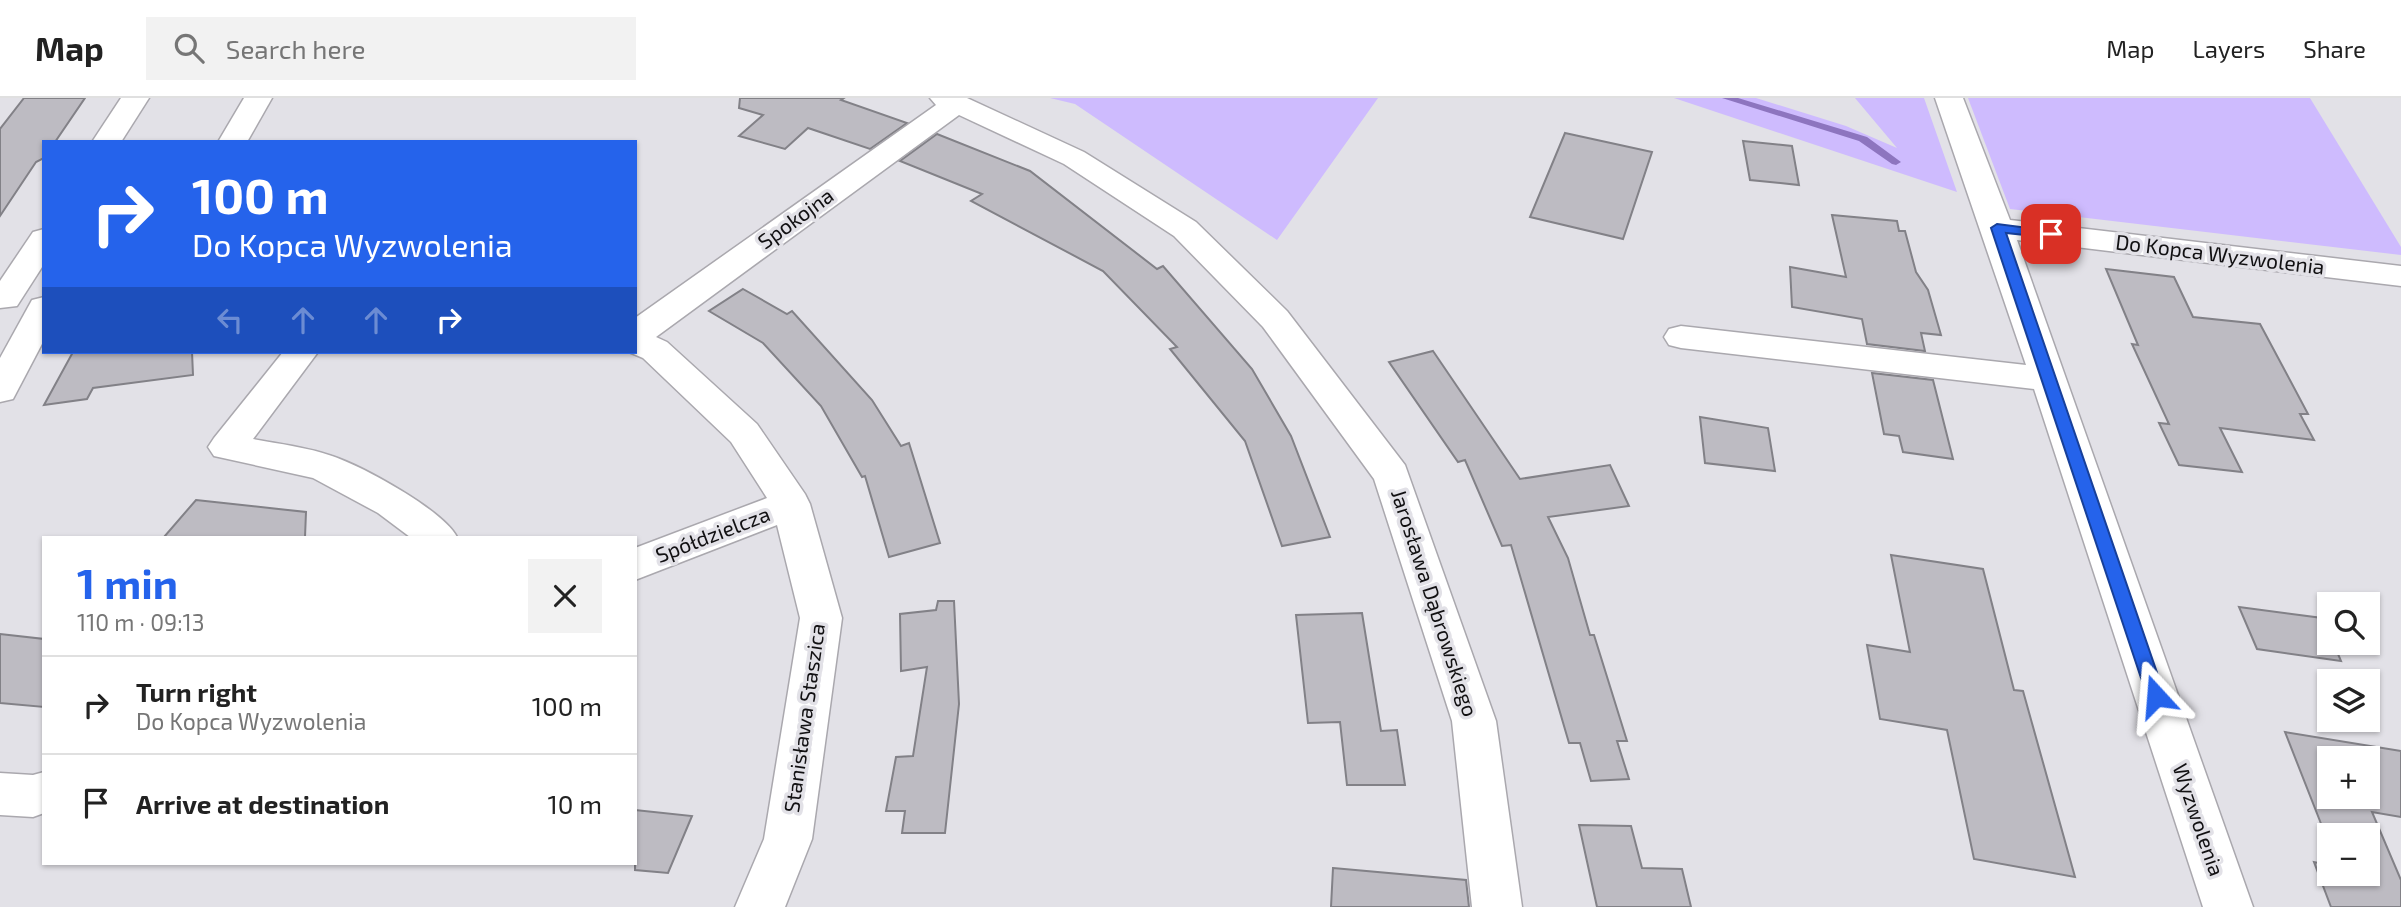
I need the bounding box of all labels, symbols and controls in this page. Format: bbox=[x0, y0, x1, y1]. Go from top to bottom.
search box bbox=[146, 17, 636, 80]
text: Map bbox=[35, 28, 104, 68]
icon: search bbox=[170, 29, 208, 67]
text: Search here bbox=[226, 33, 365, 64]
text: Map bbox=[2106, 34, 2154, 63]
text: Layers bbox=[2192, 34, 2265, 63]
text: Share bbox=[2303, 34, 2366, 63]
text: 100 m bbox=[192, 165, 329, 224]
icon: right bbox=[77, 168, 168, 259]
street label: Spokojna bbox=[753, 182, 838, 254]
pin bbox=[2021, 204, 2081, 264]
icon: arrive bbox=[2032, 215, 2070, 253]
text: Do Kopca Wyzwolenia bbox=[192, 225, 513, 263]
street label: Do Kopca Wyzwolenia bbox=[2114, 228, 2326, 279]
icon: left bbox=[211, 301, 249, 339]
icon: ahead bbox=[284, 301, 322, 339]
icon: ahead bbox=[357, 301, 395, 339]
icon: right bbox=[430, 301, 468, 339]
street label: Jarosława Dąbrowskiego bbox=[1387, 486, 1484, 719]
street label: Spółdzielcza bbox=[652, 500, 773, 567]
text: 1 min bbox=[77, 557, 178, 607]
button: close bbox=[528, 559, 602, 633]
map controls bbox=[2317, 592, 2380, 886]
button: search bbox=[2317, 592, 2380, 655]
text: 110 m · 09:13 bbox=[77, 608, 205, 636]
street label: Stanisława Staszica bbox=[778, 622, 829, 814]
position arrow bbox=[2119, 659, 2193, 733]
button: layers bbox=[2317, 669, 2380, 732]
text: Turn right bbox=[136, 676, 257, 707]
icon: right bbox=[77, 686, 115, 724]
text: 100 m bbox=[532, 690, 602, 721]
text: Do Kopca Wyzwolenia bbox=[136, 707, 366, 735]
button: + bbox=[2317, 746, 2380, 809]
street label: Wyzwolenia bbox=[2168, 760, 2230, 879]
icon: arrive bbox=[77, 784, 115, 822]
text: Arrive at destination bbox=[136, 788, 389, 819]
text: 10 m bbox=[547, 788, 602, 819]
button: − bbox=[2317, 823, 2380, 886]

